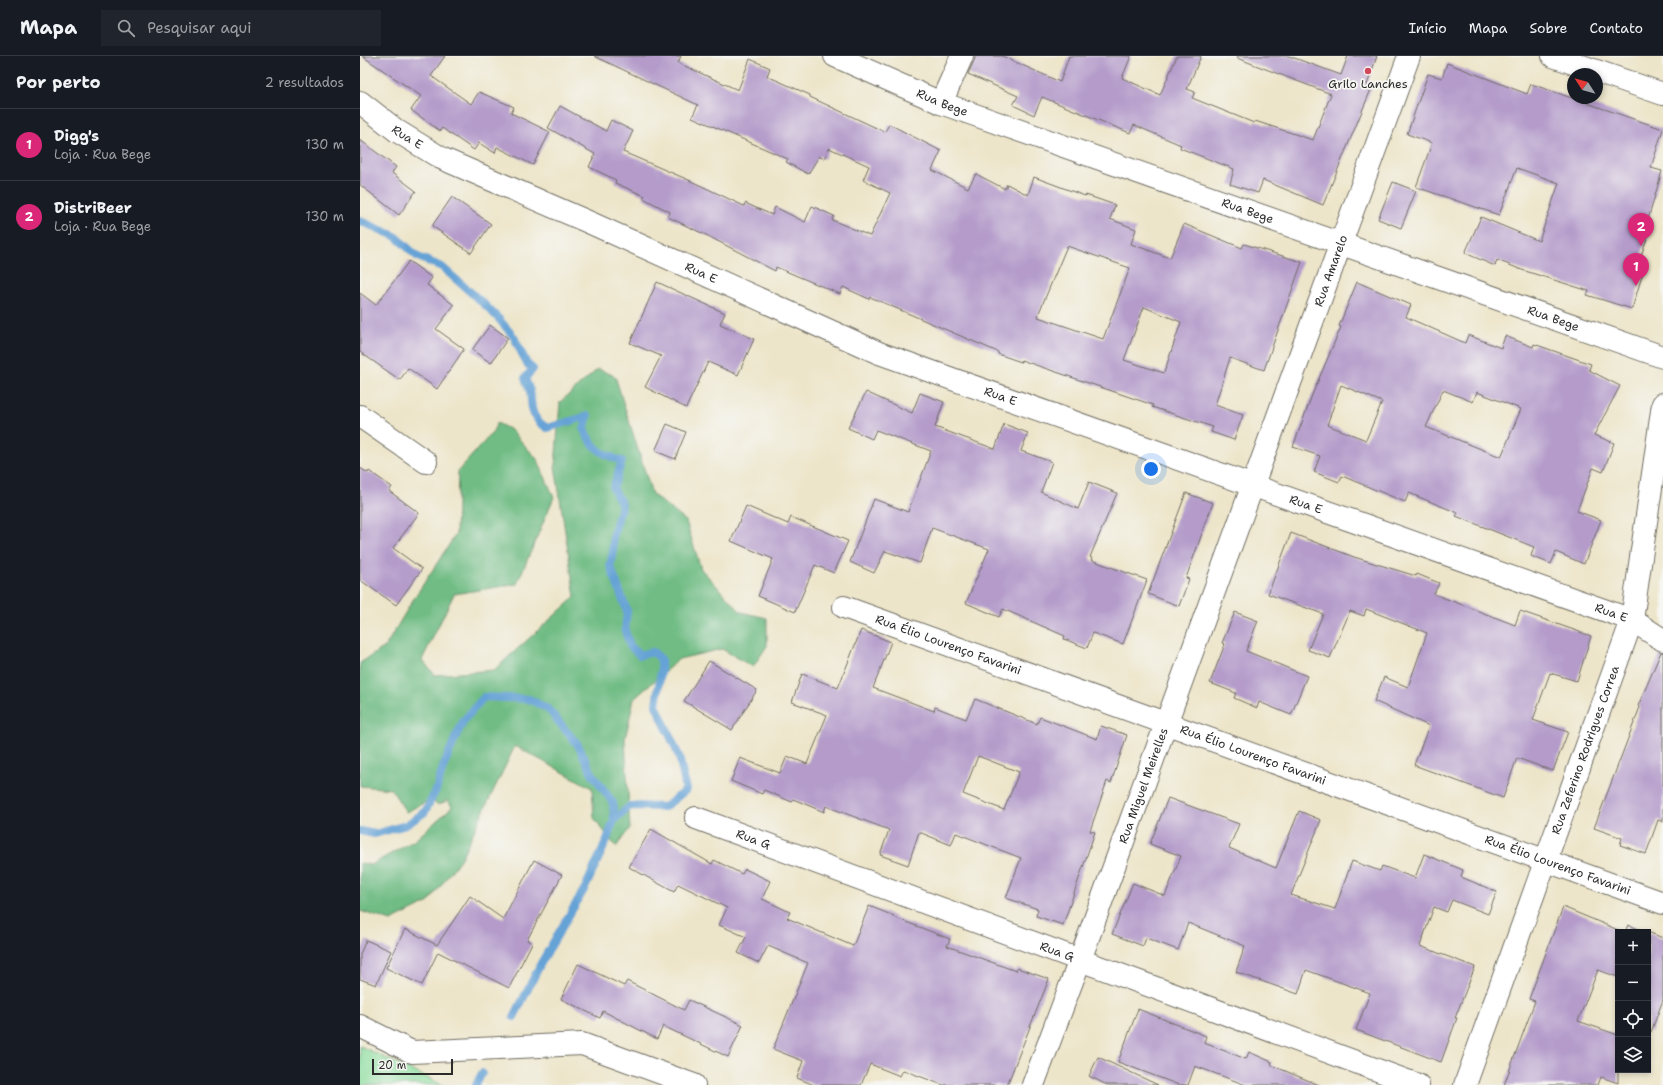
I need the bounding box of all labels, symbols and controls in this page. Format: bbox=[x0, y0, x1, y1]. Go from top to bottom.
search box bbox=[101, 10, 381, 46]
text: Mapa bbox=[20, 15, 77, 40]
icon: search bbox=[115, 17, 137, 39]
text: Pesquisar aqui bbox=[147, 18, 251, 38]
text: Início bbox=[1408, 19, 1447, 37]
text: Mapa bbox=[1469, 19, 1508, 37]
text: Sobre bbox=[1530, 19, 1567, 37]
text: Contato bbox=[1589, 19, 1643, 37]
marker: Grilo Lanches bbox=[1363, 66, 1373, 76]
north arrow bbox=[1567, 68, 1603, 104]
text: Por perto bbox=[16, 71, 101, 93]
text: 2 resultados bbox=[265, 74, 344, 91]
place label: Grilo Lanches bbox=[1328, 76, 1408, 92]
street label: Rua Bege bbox=[914, 85, 970, 120]
street label: Rua E bbox=[388, 122, 426, 153]
text: Digg's bbox=[54, 126, 99, 146]
text: 1 bbox=[26, 136, 32, 153]
text: 130 m bbox=[306, 136, 344, 153]
text: Loja · Rua Bege bbox=[54, 146, 151, 163]
street label: Rua Bege bbox=[1219, 194, 1276, 227]
text: DistriBeer bbox=[54, 198, 132, 218]
text: 2 bbox=[24, 208, 34, 225]
text: 130 m bbox=[306, 208, 344, 225]
pin: 2 bbox=[1628, 213, 1654, 246]
text: Loja · Rua Bege bbox=[54, 218, 151, 235]
street label: Rua Amarelo bbox=[1310, 233, 1351, 309]
pin: 1 bbox=[1623, 253, 1649, 286]
street label: Rua E bbox=[682, 259, 720, 287]
street label: Rua Bege bbox=[1525, 302, 1582, 335]
street label: Rua E bbox=[982, 383, 1019, 409]
your location bbox=[1141, 459, 1161, 479]
street label: Rua E bbox=[1287, 491, 1325, 518]
street label: Rua E bbox=[1593, 599, 1630, 626]
street label: Rua Élio Lourenço Favarini bbox=[873, 611, 1024, 678]
street label: Rua Zeferino Rodrigues Correa bbox=[1548, 663, 1623, 837]
street label: Rua Élio Lourenço Favarini bbox=[1178, 721, 1328, 789]
street label: Rua Miguel Meirelles bbox=[1115, 725, 1172, 846]
street label: Rua G bbox=[734, 826, 773, 853]
street label: Rua Élio Lourenço Favarini bbox=[1483, 831, 1633, 899]
map controls bbox=[1615, 929, 1651, 1073]
button: + bbox=[1615, 929, 1651, 965]
street label: Rua G bbox=[1038, 938, 1077, 965]
button: − bbox=[1615, 965, 1651, 1001]
button: locate bbox=[1615, 1001, 1651, 1037]
button: layers bbox=[1615, 1037, 1651, 1073]
scale bar bbox=[372, 1057, 453, 1076]
text: 20 m bbox=[378, 1058, 406, 1073]

